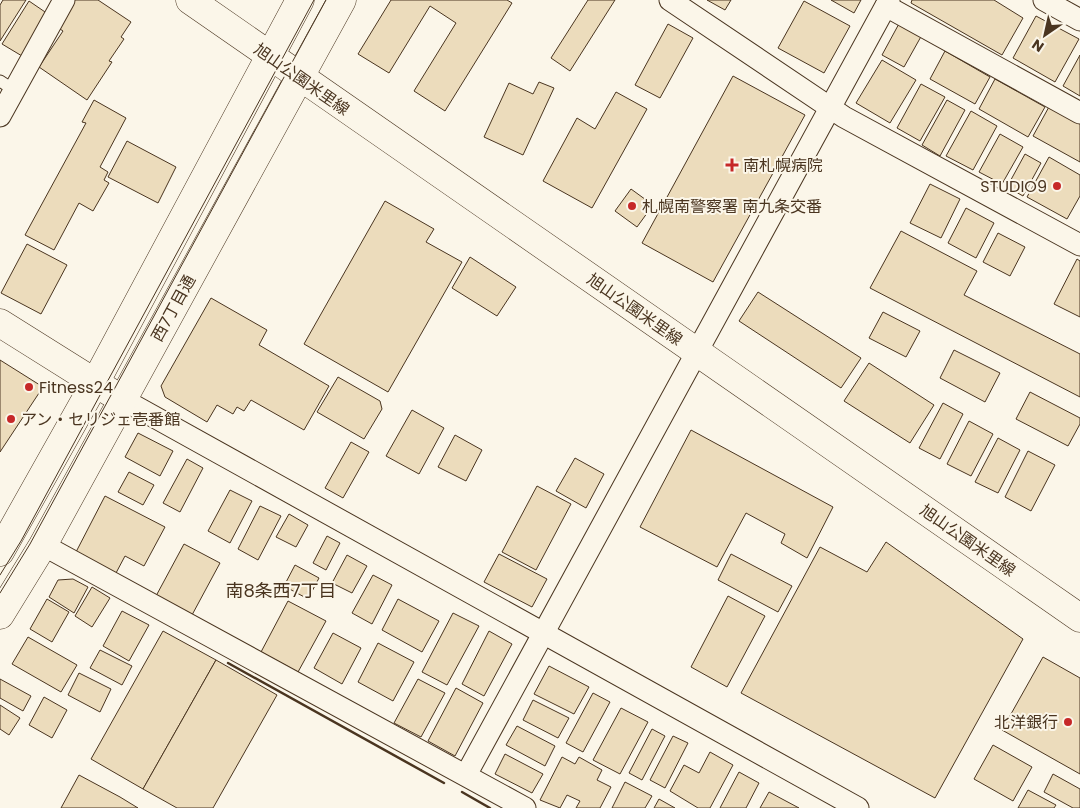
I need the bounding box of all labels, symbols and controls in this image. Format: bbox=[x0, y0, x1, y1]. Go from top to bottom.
north arrow bbox=[1020, 10, 1070, 60]
text: N bbox=[1028, 35, 1048, 57]
street label: 旭山公園米里線 bbox=[249, 38, 354, 121]
place label: 南札幌病院 bbox=[743, 154, 823, 177]
marker: 南札幌病院 bbox=[725, 158, 739, 172]
place label: STUDIO9 bbox=[980, 175, 1047, 198]
marker: STUDIO9 bbox=[1051, 180, 1063, 192]
place label: 札幌南警察署 南九条交番 bbox=[642, 195, 822, 218]
marker: 札幌南警察署 南九条交番 bbox=[626, 200, 638, 212]
street label: 旭山公園米里線 bbox=[582, 268, 687, 351]
street label: 西7丁目通 bbox=[146, 271, 201, 346]
place label: Fitness24 bbox=[39, 376, 113, 399]
marker: Fitness24 bbox=[23, 381, 35, 393]
place label: アン・セリジェ壱番館 bbox=[21, 408, 180, 431]
marker: アン・セリジェ壱番館 bbox=[5, 413, 17, 425]
street label: 旭山公園米里線 bbox=[915, 499, 1020, 582]
district label: 南8条西7丁目 bbox=[225, 578, 337, 603]
place label: 北洋銀行 bbox=[994, 711, 1058, 734]
marker: 北洋銀行 bbox=[1062, 716, 1074, 728]

